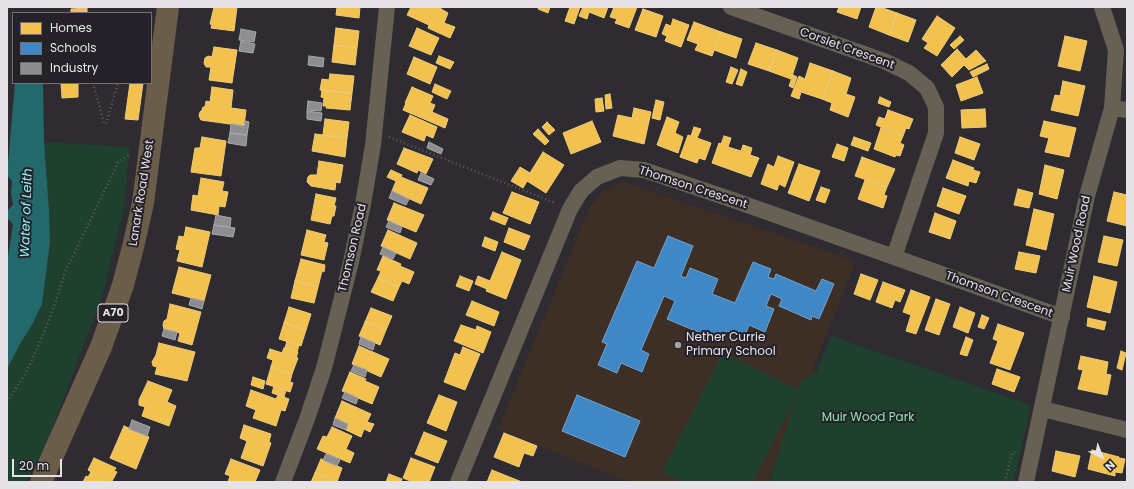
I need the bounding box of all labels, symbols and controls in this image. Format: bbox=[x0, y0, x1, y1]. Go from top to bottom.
legend bbox=[12, 12, 152, 84]
text: Homes bbox=[50, 19, 92, 36]
street label: Corslet Crescent bbox=[798, 25, 896, 73]
text: Schools bbox=[50, 39, 97, 56]
text: Industry bbox=[50, 59, 98, 76]
street label: Lanark Road West bbox=[127, 139, 157, 247]
street label: Thomson Crescent bbox=[637, 164, 749, 212]
water label: Water of Leith bbox=[18, 168, 36, 258]
street label: Muir Wood Road bbox=[1060, 194, 1094, 294]
street label: Thomson Road bbox=[336, 202, 370, 294]
street label: Thomson Crescent bbox=[943, 269, 1055, 321]
road number: A70 bbox=[98, 304, 128, 322]
place label: Nether Currie Primary School bbox=[686, 331, 776, 359]
marker: Nether Currie Primary School bbox=[673, 340, 683, 350]
park label: Muir Wood Park bbox=[822, 411, 914, 425]
north arrow bbox=[1082, 437, 1122, 477]
scale bar bbox=[14, 451, 64, 477]
text: 20 m bbox=[19, 457, 49, 474]
text: N bbox=[1102, 457, 1119, 474]

